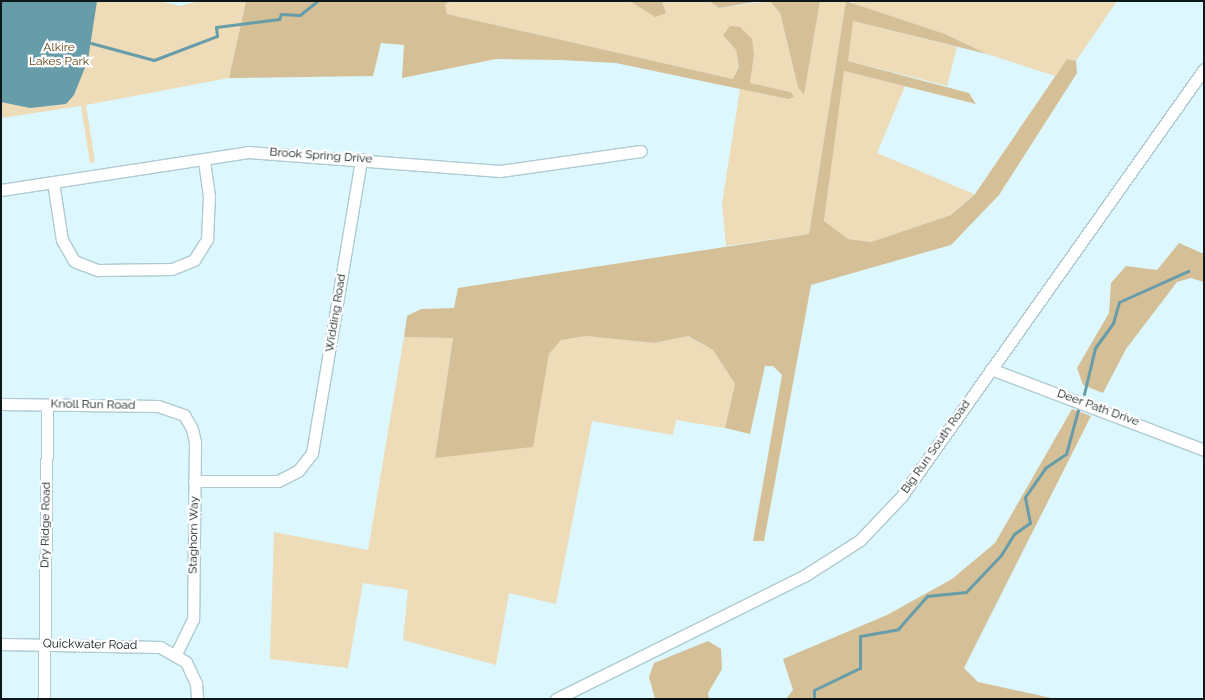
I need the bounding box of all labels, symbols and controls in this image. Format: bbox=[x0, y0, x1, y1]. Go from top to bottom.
park label: Alkire Lakes Park bbox=[29, 41, 89, 69]
street label: Brook Spring Drive bbox=[269, 145, 373, 167]
street label: Widding Road bbox=[323, 273, 349, 353]
street label: Deer Path Drive bbox=[1055, 386, 1141, 430]
street label: Knoll Run Road bbox=[50, 397, 136, 413]
street label: Big Run South Road bbox=[898, 398, 974, 496]
street label: Dry Ridge Road bbox=[38, 482, 54, 568]
street label: Staghorn Way bbox=[186, 496, 202, 574]
street label: Quickwater Road bbox=[42, 637, 138, 653]

